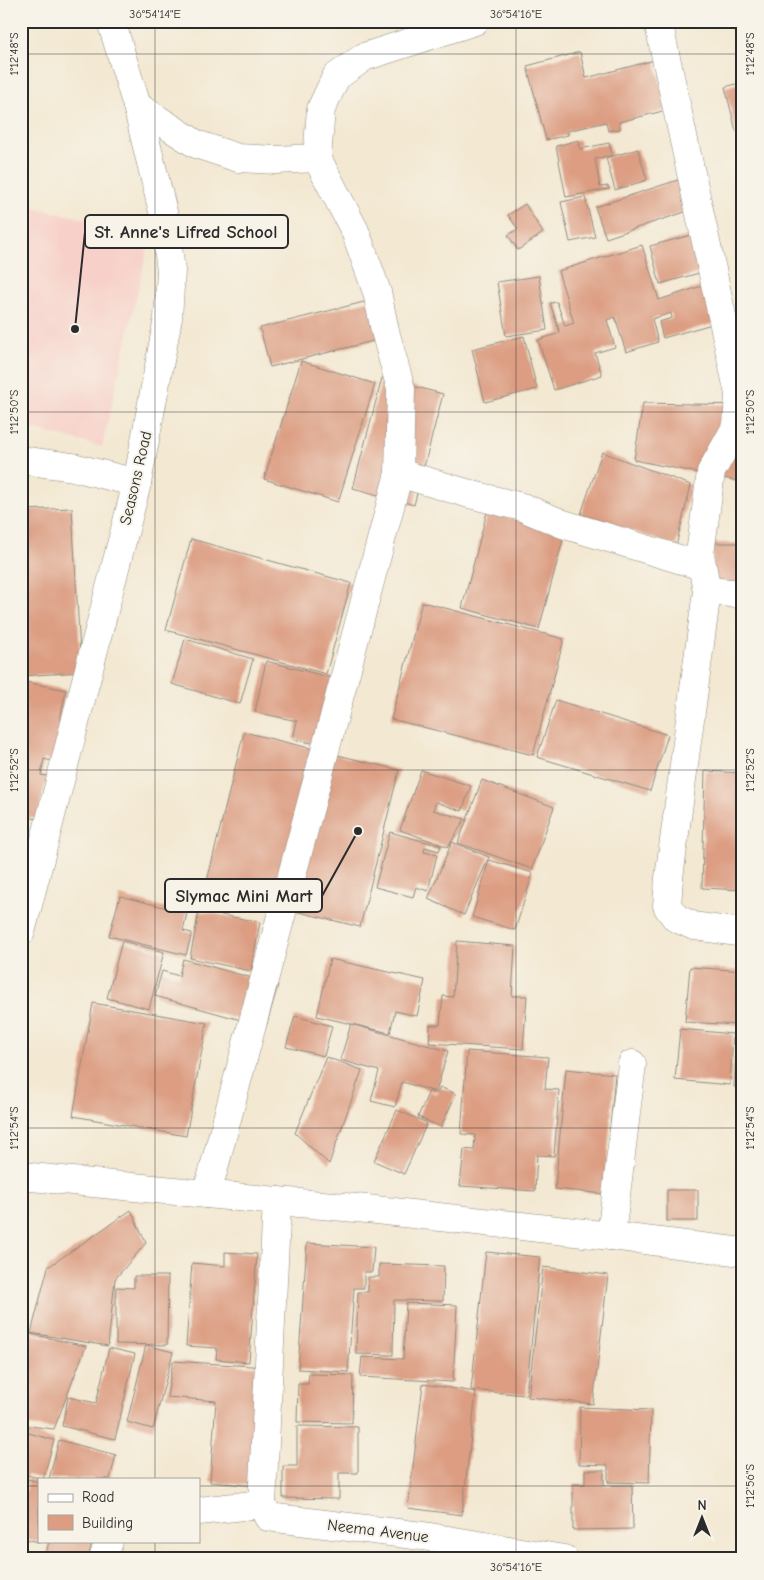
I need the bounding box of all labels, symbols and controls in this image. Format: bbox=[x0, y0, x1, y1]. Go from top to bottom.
text: 36°54'14"E bbox=[129, 7, 181, 21]
text: 36°54'16"E bbox=[490, 7, 542, 21]
text: 1°12'48"S bbox=[7, 32, 21, 76]
text: 1°12'48"S bbox=[743, 32, 757, 76]
callout: St. Anne's Lifred School bbox=[85, 215, 288, 248]
text: St. Anne's Lifred School bbox=[95, 222, 277, 243]
text: 1°12'50"S bbox=[7, 389, 21, 434]
text: 1°12'50"S bbox=[743, 389, 757, 434]
street label: Seasons Road bbox=[116, 429, 156, 527]
text: 1°12'52"S bbox=[7, 748, 21, 792]
text: 1°12'52"S bbox=[743, 748, 757, 792]
callout: Slymac Mini Mart bbox=[165, 879, 322, 912]
text: Slymac Mini Mart bbox=[176, 886, 314, 907]
text: 1°12'54"S bbox=[7, 1106, 21, 1150]
text: 1°12'54"S bbox=[743, 1106, 757, 1150]
text: 1°12'56"S bbox=[743, 1464, 757, 1508]
legend bbox=[38, 1478, 200, 1542]
text: Road bbox=[82, 1488, 114, 1506]
north arrow bbox=[676, 1492, 726, 1542]
text: N bbox=[697, 1497, 707, 1514]
text: Building bbox=[82, 1514, 133, 1532]
street label: Neema Avenue bbox=[326, 1516, 430, 1546]
text: 36°54'16"E bbox=[490, 1560, 542, 1574]

